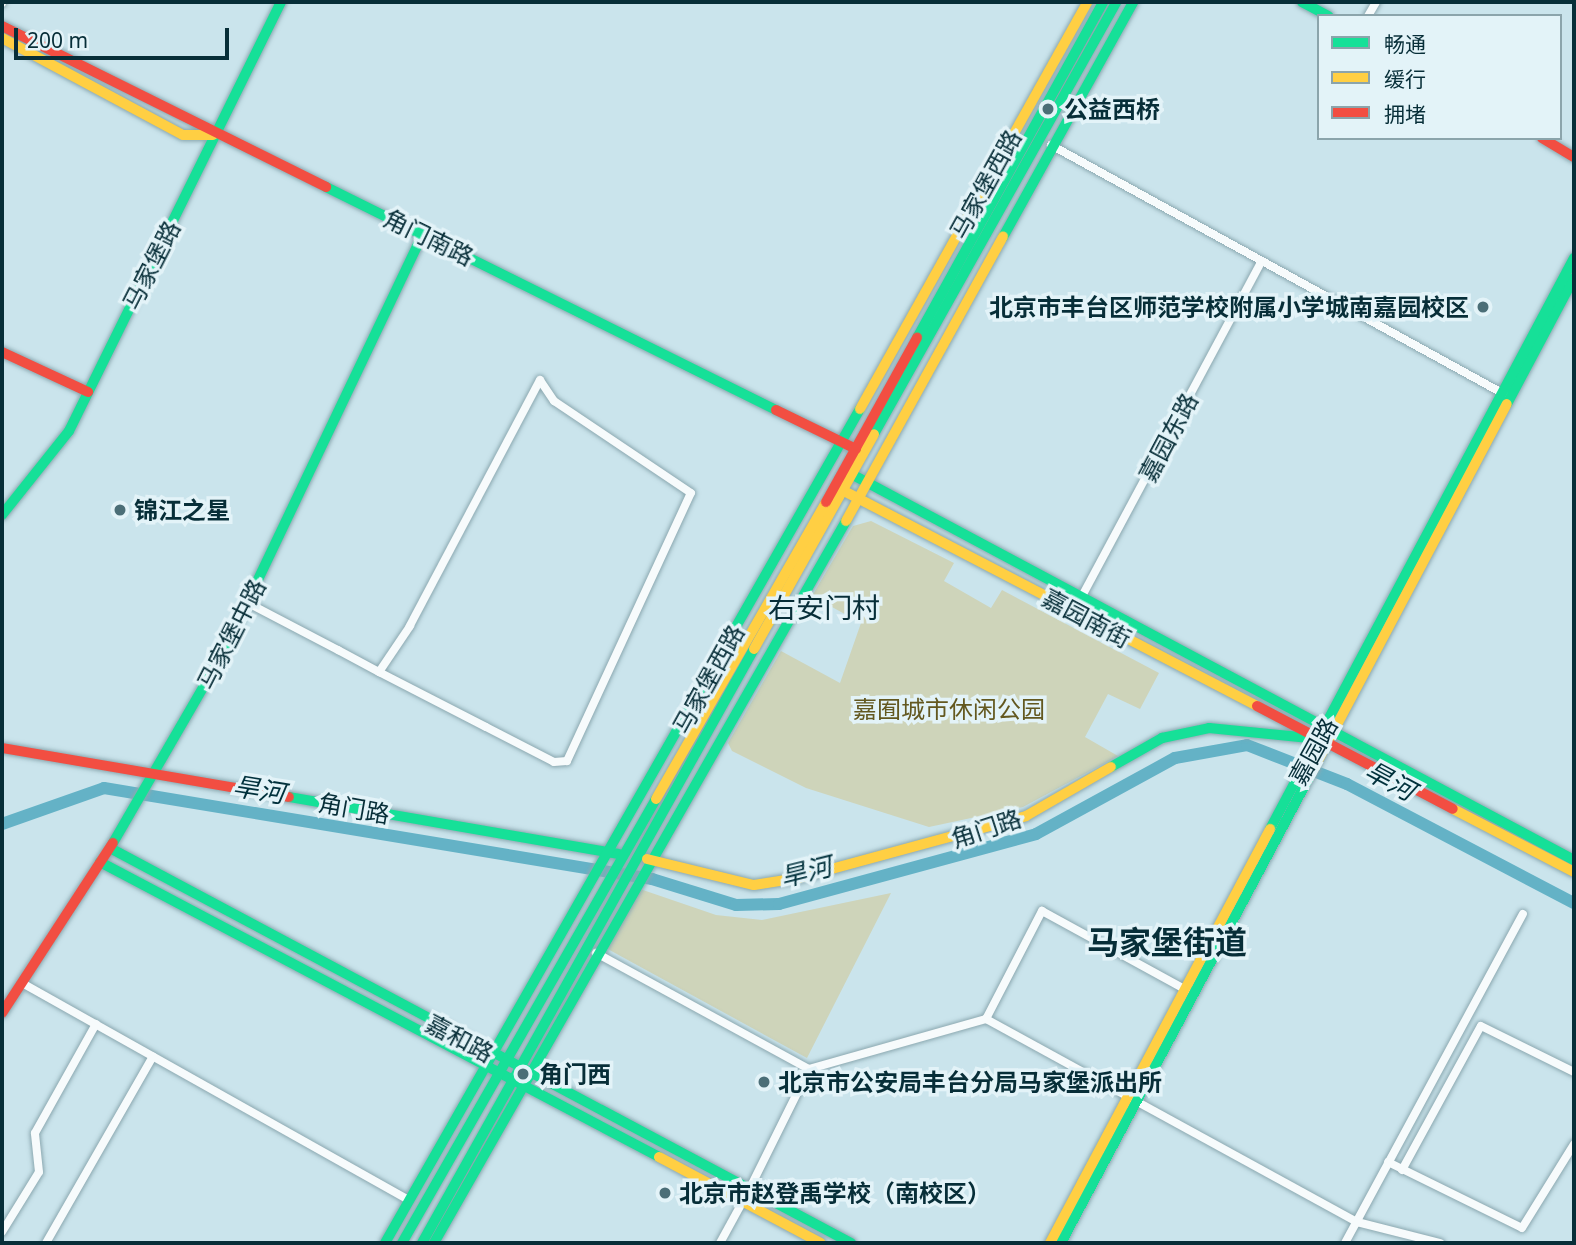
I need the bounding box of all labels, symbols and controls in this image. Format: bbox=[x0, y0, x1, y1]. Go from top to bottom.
scale bar bbox=[18, 14, 233, 58]
legend bbox=[1317, 14, 1562, 140]
text: 200 m bbox=[27, 26, 88, 54]
text: 畅通 bbox=[1384, 30, 1426, 58]
text: 缓行 bbox=[1384, 65, 1426, 93]
place label: 公益西桥 bbox=[1064, 95, 1160, 123]
marker: 公益西桥 bbox=[1038, 99, 1058, 119]
text: 拥堵 bbox=[1384, 100, 1426, 128]
street label: 马家堡西路 bbox=[943, 125, 1027, 243]
street label: 角门南路 bbox=[380, 203, 478, 271]
street label: 马家堡路 bbox=[116, 216, 186, 314]
place label: 北京市丰台区师范学校附属小学城南嘉园校区 bbox=[989, 293, 1469, 321]
marker: 北京市丰台区师范学校附属小学城南嘉园校区 bbox=[1475, 299, 1491, 315]
street label: 嘉园东路 bbox=[1133, 388, 1203, 486]
place label: 锦江之星 bbox=[134, 496, 230, 524]
marker: 锦江之星 bbox=[112, 502, 128, 518]
street label: 马家堡中路 bbox=[191, 574, 271, 694]
street label: 嘉园南街 bbox=[1038, 583, 1136, 653]
district label: 右安门村 bbox=[768, 590, 880, 624]
street label: 马家堡西路 bbox=[666, 620, 750, 738]
park label: 嘉囿城市休闲公园 bbox=[853, 695, 1045, 723]
street label: 嘉园路 bbox=[1283, 713, 1343, 789]
water label: 旱河 bbox=[1360, 755, 1420, 807]
water label: 旱河 bbox=[231, 771, 287, 809]
street label: 角门路 bbox=[316, 788, 392, 828]
street label: 角门路 bbox=[947, 803, 1025, 853]
water label: 旱河 bbox=[777, 851, 835, 893]
district label: 马家堡街道 bbox=[1087, 923, 1247, 961]
street label: 嘉和路 bbox=[421, 1008, 499, 1068]
place label: 角门西 bbox=[539, 1060, 611, 1088]
marker: 角门西 bbox=[513, 1064, 533, 1084]
place label: 北京市公安局丰台分局马家堡派出所 bbox=[778, 1068, 1162, 1096]
marker: 北京市公安局丰台分局马家堡派出所 bbox=[756, 1074, 772, 1090]
place label: 北京市赵登禹学校（南校区） bbox=[679, 1179, 991, 1207]
marker: 北京市赵登禹学校（南校区） bbox=[657, 1185, 673, 1201]

